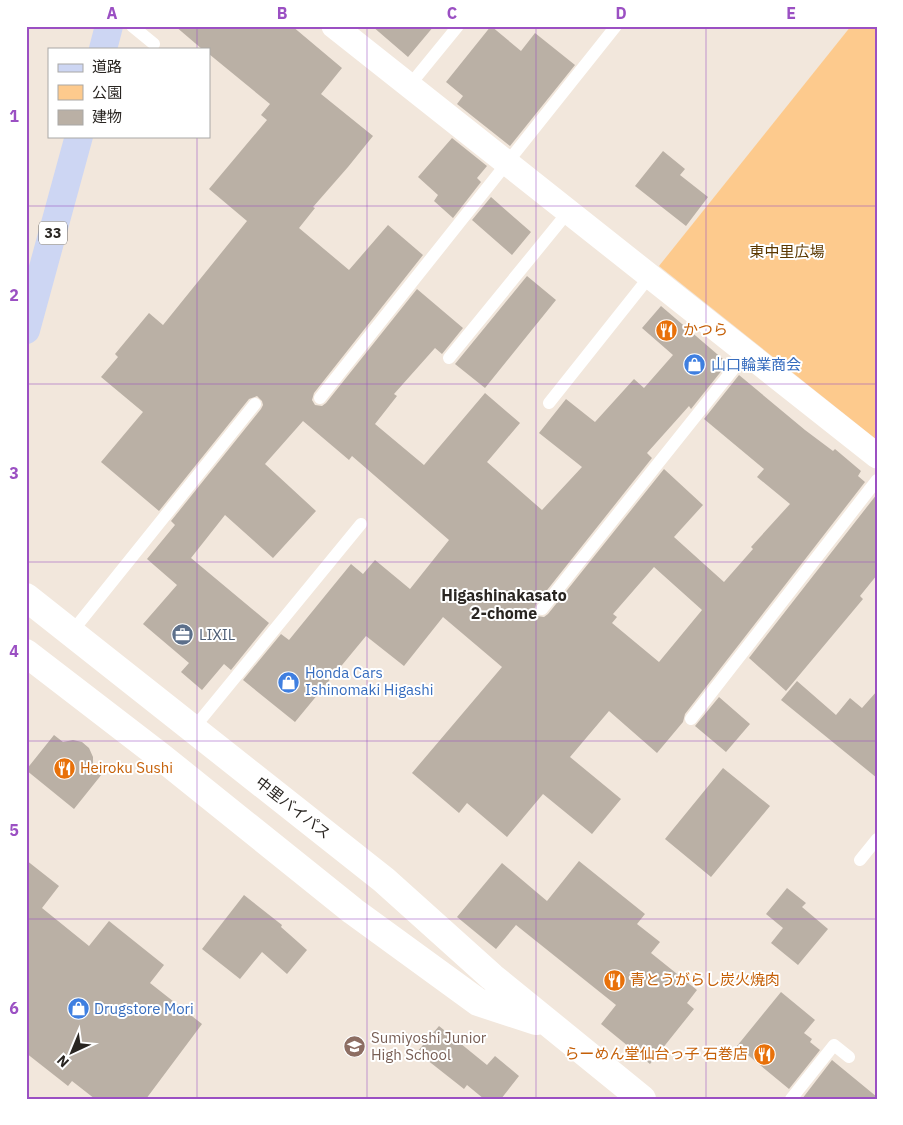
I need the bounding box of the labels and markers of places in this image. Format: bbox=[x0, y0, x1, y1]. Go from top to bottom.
restaurant icon: かつら bbox=[655, 318, 679, 342]
place label: かつら bbox=[683, 320, 728, 339]
shop icon: 山口輪業商会 bbox=[683, 353, 707, 377]
place label: 山口輪業商会 bbox=[711, 355, 801, 374]
office icon: LIXIL bbox=[171, 623, 195, 647]
place label: LIXIL bbox=[199, 625, 236, 644]
place label: Honda Cars Ishinomaki Higashi bbox=[305, 663, 434, 699]
shop icon: Honda Cars Ishinomaki Higashi bbox=[277, 670, 301, 694]
restaurant icon: Heiroku Sushi bbox=[52, 756, 76, 780]
place label: Heiroku Sushi bbox=[80, 758, 173, 777]
restaurant icon: 青とうがらし炭火焼肉 bbox=[602, 968, 626, 992]
place label: 青とうがらし炭火焼肉 bbox=[630, 970, 780, 989]
shop icon: Drugstore Mori bbox=[66, 997, 90, 1021]
place label: Drugstore Mori bbox=[94, 999, 194, 1018]
place label: Sumiyoshi Junior High School bbox=[371, 1028, 487, 1064]
school or university icon: Sumiyoshi Junior High School bbox=[343, 1035, 367, 1059]
restaurant icon: らーめん堂仙台っ子 石巻店 bbox=[752, 1042, 776, 1066]
place label: らーめん堂仙台っ子 石巻店 bbox=[564, 1044, 748, 1063]

